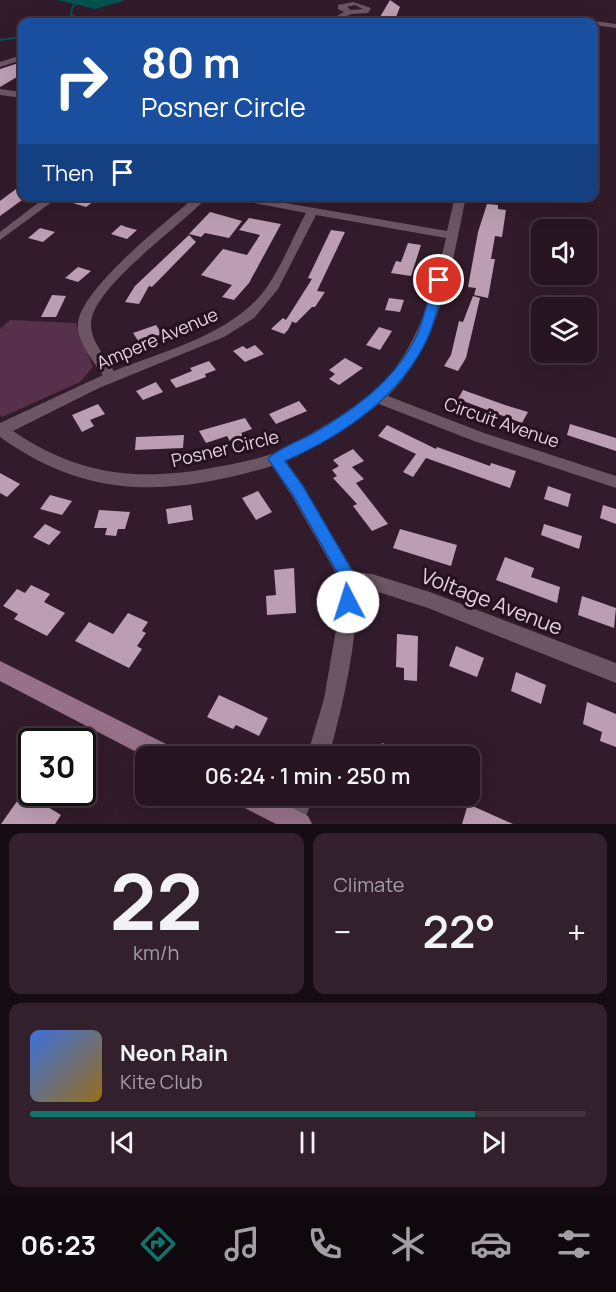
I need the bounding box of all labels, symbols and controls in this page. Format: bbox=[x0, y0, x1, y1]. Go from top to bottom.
text: 80 m bbox=[141, 33, 241, 91]
icon: right bbox=[42, 42, 120, 120]
text: Posner Circle bbox=[141, 88, 306, 125]
icon: arrive bbox=[106, 156, 139, 189]
text: Then bbox=[42, 158, 94, 188]
map controls bbox=[531, 219, 597, 363]
button: sound bbox=[531, 219, 597, 285]
pin bbox=[413, 254, 464, 305]
icon: arrive bbox=[422, 263, 455, 296]
button: layers bbox=[531, 297, 597, 363]
street label: Ampere Avenue bbox=[93, 302, 221, 374]
street label: Circuit Avenue bbox=[441, 391, 563, 453]
street label: Posner Circle bbox=[169, 424, 281, 472]
street label: Voltage Avenue bbox=[417, 561, 567, 641]
position arrow bbox=[316, 570, 380, 634]
speed limit sign: 30 bbox=[18, 728, 96, 806]
text: 06:24 · 1 min · 250 m bbox=[205, 761, 410, 791]
text: 22 bbox=[110, 847, 203, 953]
text: Climate bbox=[334, 871, 405, 898]
text: 22° bbox=[423, 900, 496, 962]
text: − bbox=[334, 909, 351, 954]
text: + bbox=[567, 909, 586, 954]
text: km/h bbox=[133, 939, 180, 966]
text: Neon Rain bbox=[120, 1038, 228, 1068]
text: Kite Club bbox=[120, 1068, 203, 1095]
icon: previous bbox=[106, 1126, 139, 1159]
icon: pause bbox=[291, 1126, 324, 1159]
icon: next bbox=[477, 1126, 510, 1159]
icon: directions bbox=[137, 1223, 179, 1265]
icon: music bbox=[221, 1223, 263, 1265]
icon: phone bbox=[304, 1223, 346, 1265]
icon: climate bbox=[387, 1223, 429, 1265]
icon: car bbox=[470, 1223, 512, 1265]
icon: filters bbox=[553, 1223, 595, 1265]
text: 06:23 bbox=[21, 1226, 96, 1263]

